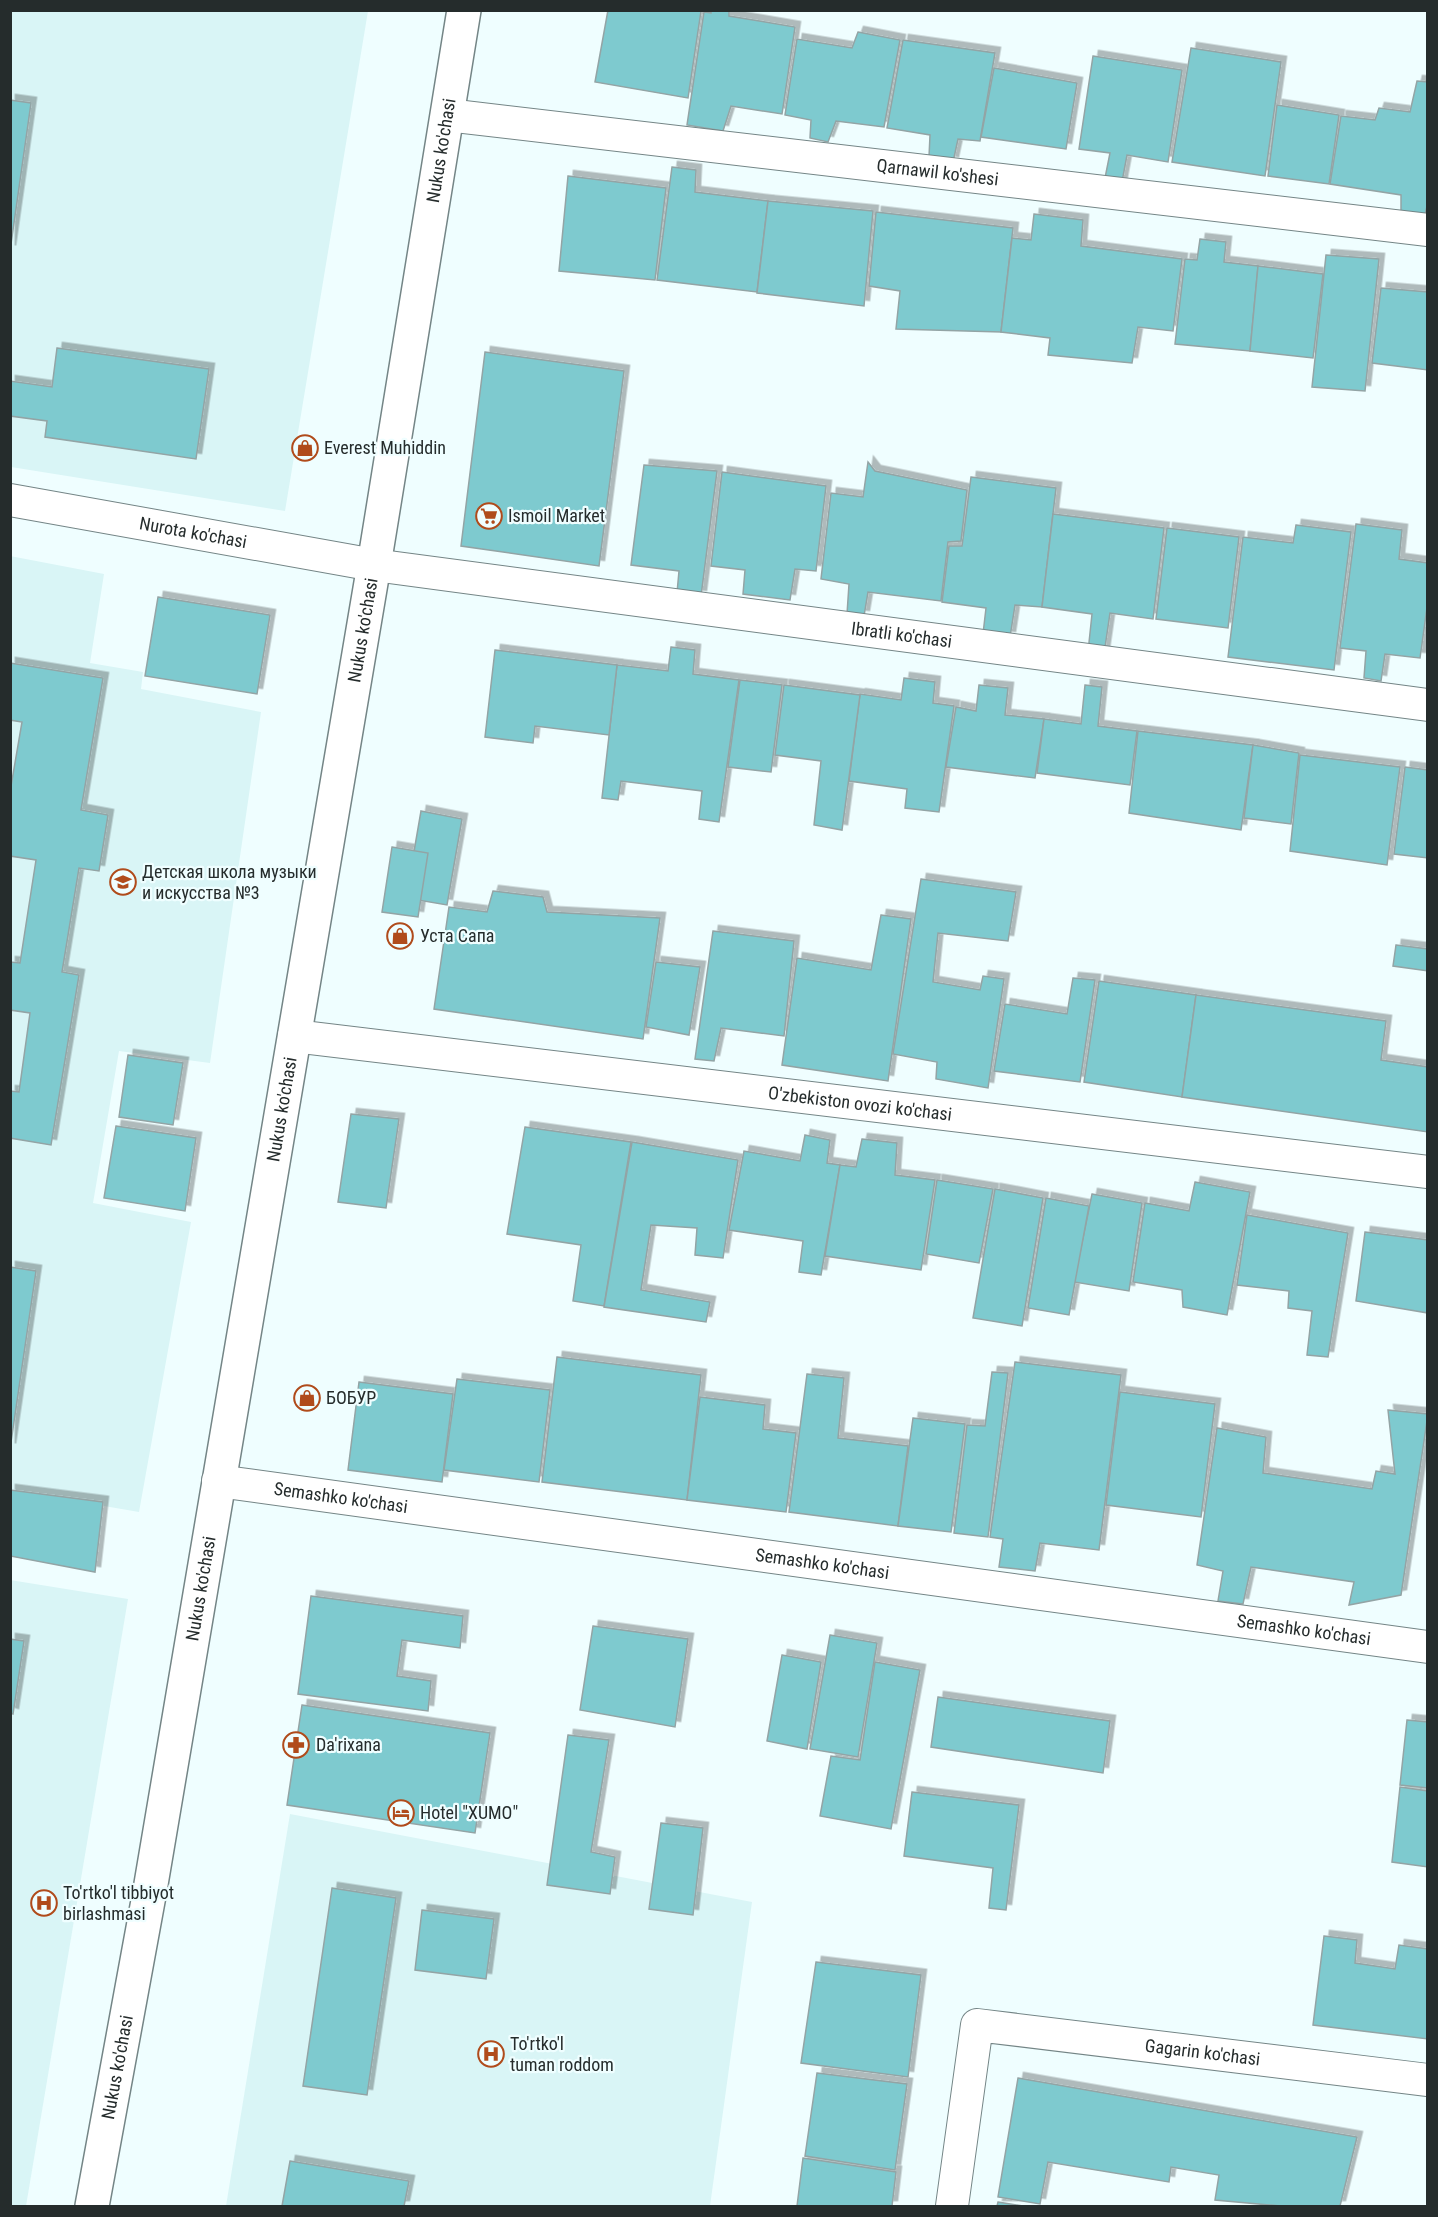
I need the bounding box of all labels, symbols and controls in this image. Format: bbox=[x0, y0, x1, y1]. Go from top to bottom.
street label: Nukus ko'chasi bbox=[422, 97, 460, 204]
street label: Qarnawil ko'shesi bbox=[876, 154, 1000, 190]
shop icon: Everest Muhiddin bbox=[290, 433, 320, 463]
place label: Everest Muhiddin bbox=[324, 437, 446, 458]
supermarket icon: Ismoil Market bbox=[474, 501, 504, 531]
place label: Ismoil Market bbox=[508, 505, 605, 526]
street label: Nurota ko'chasi bbox=[138, 512, 249, 552]
street label: Nukus ko'chasi bbox=[343, 576, 382, 684]
street label: Ibratli ko'chasi bbox=[850, 617, 953, 652]
place label: Детская школа музыки и искусства №3 bbox=[142, 861, 317, 903]
school or university icon: Детская школа музыки и искусства №3 bbox=[108, 867, 138, 897]
shop icon: Уста Сапа bbox=[385, 921, 415, 951]
place label: Уста Сапа bbox=[420, 925, 494, 946]
street label: Nukus ko'chasi bbox=[262, 1055, 301, 1163]
street label: O'zbekiston ovozi ko'chasi bbox=[767, 1082, 953, 1125]
shop icon: БОБУР bbox=[292, 1383, 322, 1413]
place label: БОБУР bbox=[326, 1387, 376, 1408]
street label: Semashko ko'chasi bbox=[273, 1478, 409, 1517]
street label: Nukus ko'chasi bbox=[181, 1535, 220, 1642]
street label: Semashko ko'chasi bbox=[754, 1544, 891, 1583]
street label: Semashko ko'chasi bbox=[1236, 1610, 1372, 1649]
pharmacy icon: Da'rixana bbox=[281, 1730, 311, 1760]
place label: Da'rixana bbox=[316, 1734, 381, 1755]
hotel icon: Hotel "XUMO" bbox=[386, 1798, 416, 1828]
place label: Hotel "XUMO" bbox=[420, 1802, 518, 1823]
place label: To'rtko'l tibbiyot birlashmasi bbox=[63, 1882, 174, 1924]
hospital icon: To'rtko'l tibbiyot birlashmasi bbox=[29, 1888, 59, 1918]
street label: Nukus ko'chasi bbox=[97, 2013, 137, 2121]
place label: To'rtko'l tuman roddom bbox=[510, 2033, 614, 2075]
street label: Gagarin ko'chasi bbox=[1144, 2035, 1261, 2069]
hospital icon: To'rtko'l tuman roddom bbox=[476, 2039, 506, 2069]

